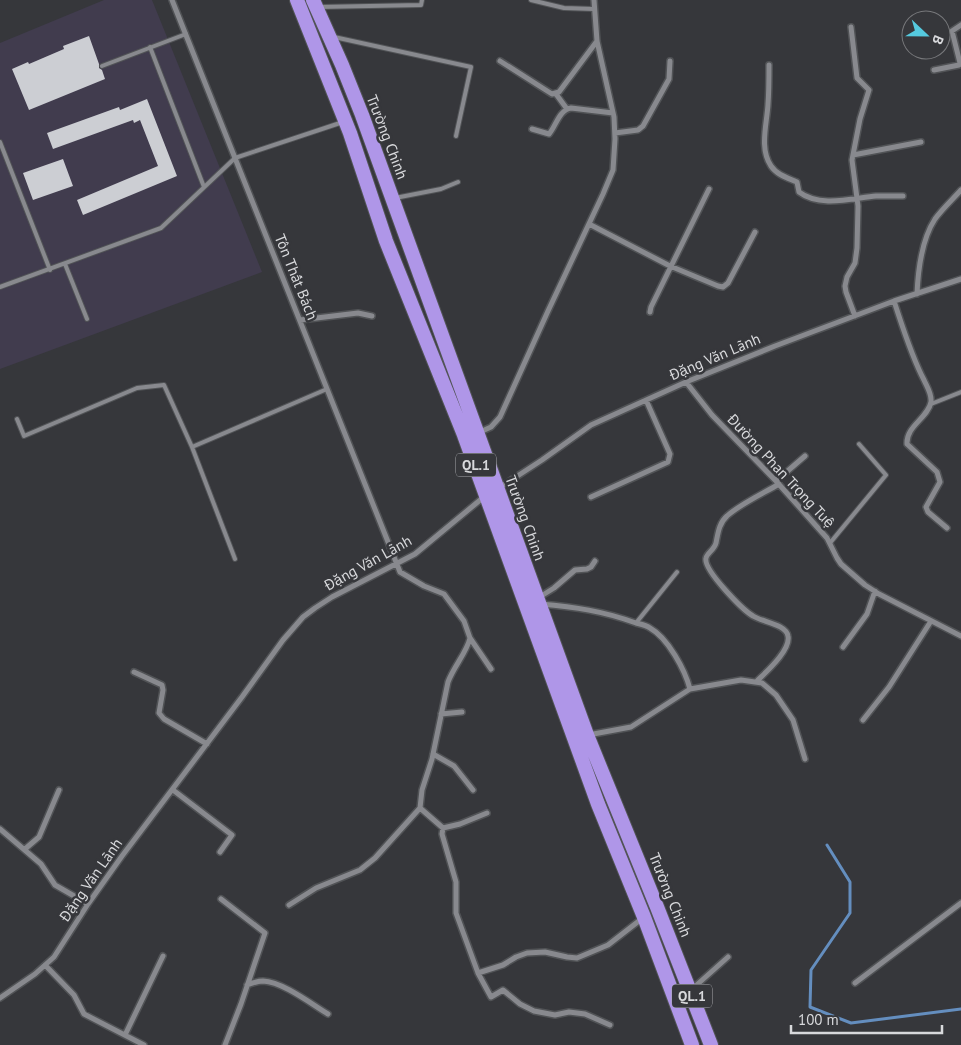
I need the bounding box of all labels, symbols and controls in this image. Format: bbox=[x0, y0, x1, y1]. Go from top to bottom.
north arrow bbox=[901, 10, 951, 60]
text: B bbox=[928, 33, 948, 47]
street label: Trường Chinh bbox=[363, 92, 412, 182]
street label: Tôn Thất Bách bbox=[271, 231, 322, 322]
street label: Đặng Văn Lãnh bbox=[665, 329, 763, 385]
street label: Đường Phan Trọng Tuệ bbox=[723, 409, 839, 532]
road number: QL.1 bbox=[456, 454, 496, 476]
street label: Trường Chinh bbox=[501, 473, 550, 563]
street label: Đặng Văn Lãnh bbox=[320, 531, 415, 595]
street label: Đặng Văn Lãnh bbox=[54, 834, 126, 926]
street label: Trường Chinh bbox=[645, 850, 696, 940]
road number: QL.1 bbox=[672, 984, 712, 1008]
scale bar bbox=[791, 1002, 942, 1034]
text: 100 m bbox=[798, 1010, 839, 1029]

